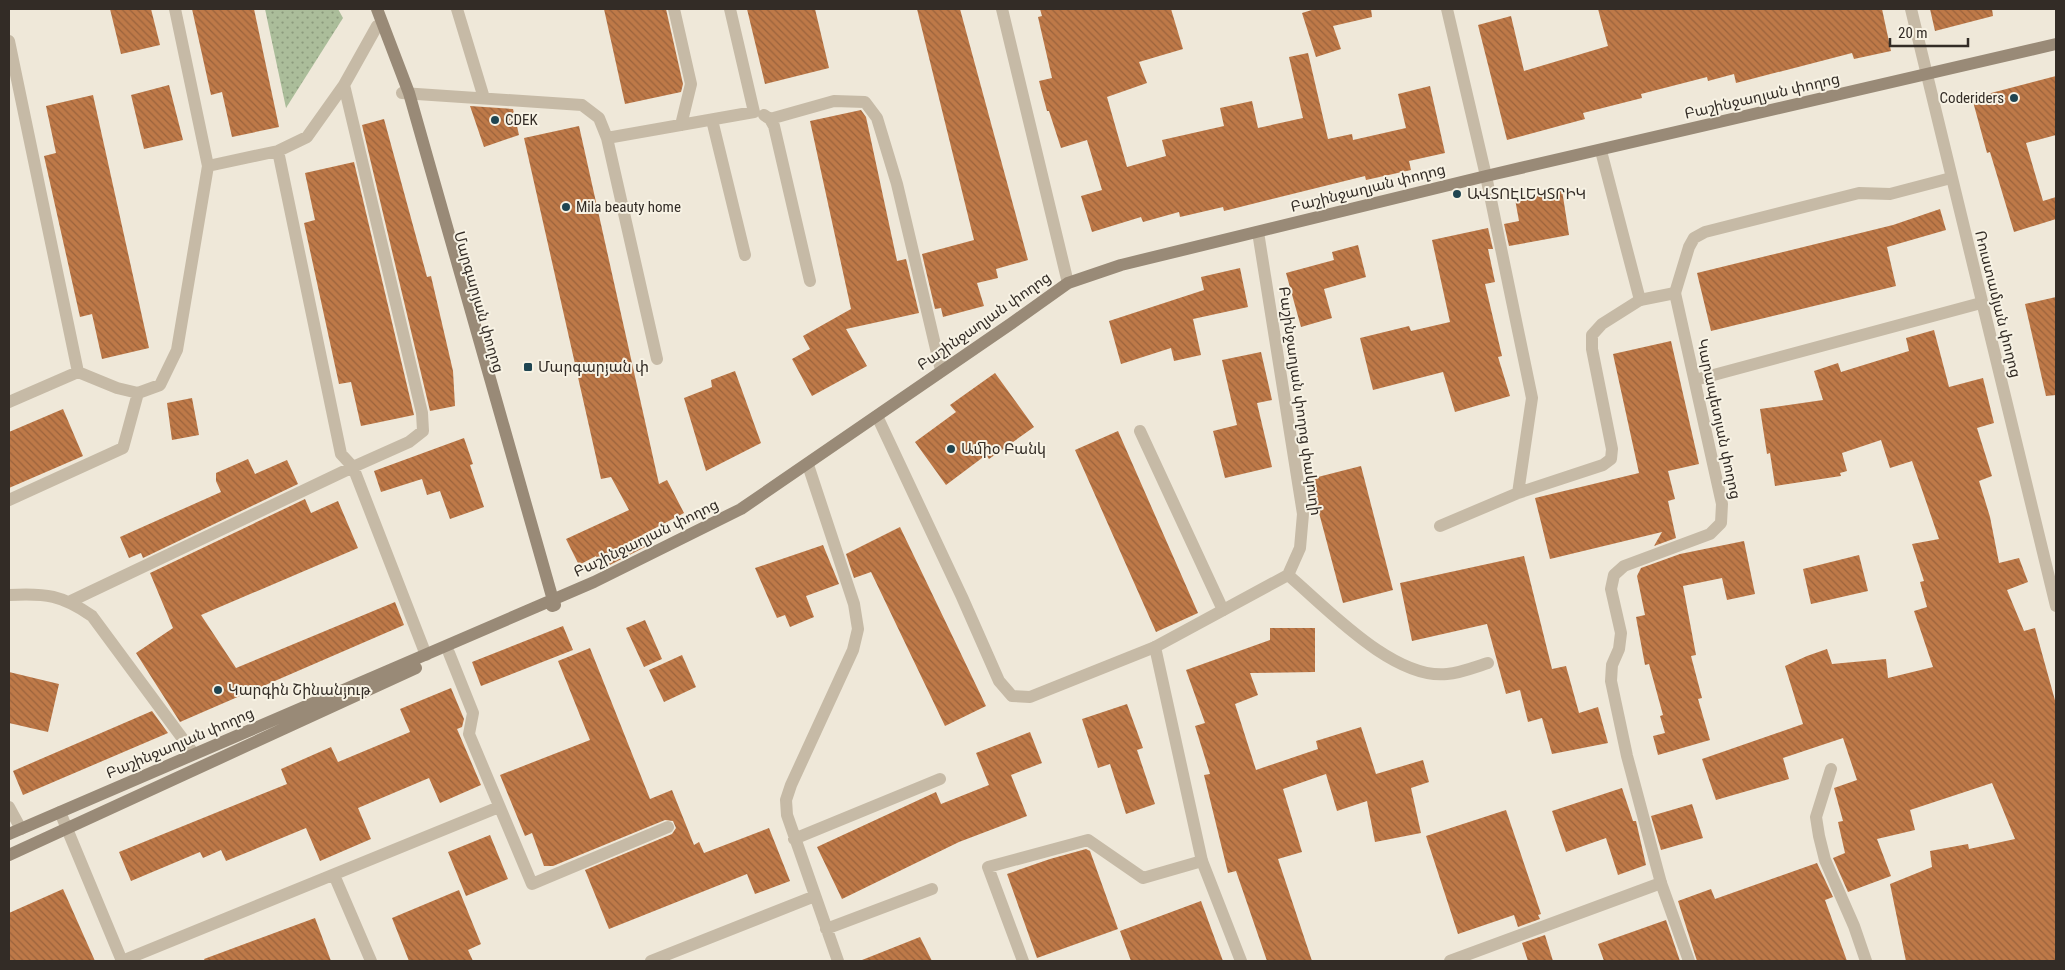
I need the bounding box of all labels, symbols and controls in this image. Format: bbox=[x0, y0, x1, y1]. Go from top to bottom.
scale bar bbox=[1890, 15, 1968, 47]
text: 20 m bbox=[1898, 24, 1928, 42]
street label: Բաշինջաղյան փողոց bbox=[1683, 69, 1841, 123]
place label: Coderiders bbox=[1940, 89, 2004, 107]
marker: Coderiders bbox=[2008, 92, 2020, 104]
place label: CDEK bbox=[505, 111, 539, 129]
marker: CDEK bbox=[489, 114, 501, 126]
street label: Բաշինջաղյան փողոց bbox=[1289, 160, 1447, 216]
place label: ԱՎՏՈԷԼԵԿՏՐԻԿ bbox=[1467, 185, 1586, 203]
marker: ԱՎՏՈԷԼԵԿՏՐԻԿ bbox=[1451, 188, 1463, 200]
place label: Mila beauty home bbox=[576, 198, 681, 216]
marker: Mila beauty home bbox=[560, 201, 572, 213]
street label: Մարգարյան փողոց bbox=[450, 229, 508, 375]
street label: Ռուստամյան փողոց bbox=[1971, 229, 2025, 379]
street label: Բաշինջաղյան փողոց bbox=[914, 268, 1054, 374]
street label: Բաշինջաղյան փողոց փակուղի bbox=[1275, 285, 1325, 517]
street label: Կարապետյան փողոց bbox=[1693, 337, 1745, 501]
place label: Մարգարյան փ bbox=[538, 358, 649, 376]
marker: Մարգարյան փ bbox=[522, 361, 534, 373]
place label: Ամիօ Բանկ bbox=[961, 440, 1046, 458]
marker: Ամիօ Բանկ bbox=[945, 443, 957, 455]
street label: Բաշինջաղյան փողոց bbox=[571, 495, 721, 581]
place label: Կարգին Շինանյութ bbox=[228, 681, 371, 699]
marker: Կարգին Շինանյութ bbox=[212, 684, 224, 696]
street label: Բաշինջաղյան փողոց bbox=[103, 704, 257, 782]

